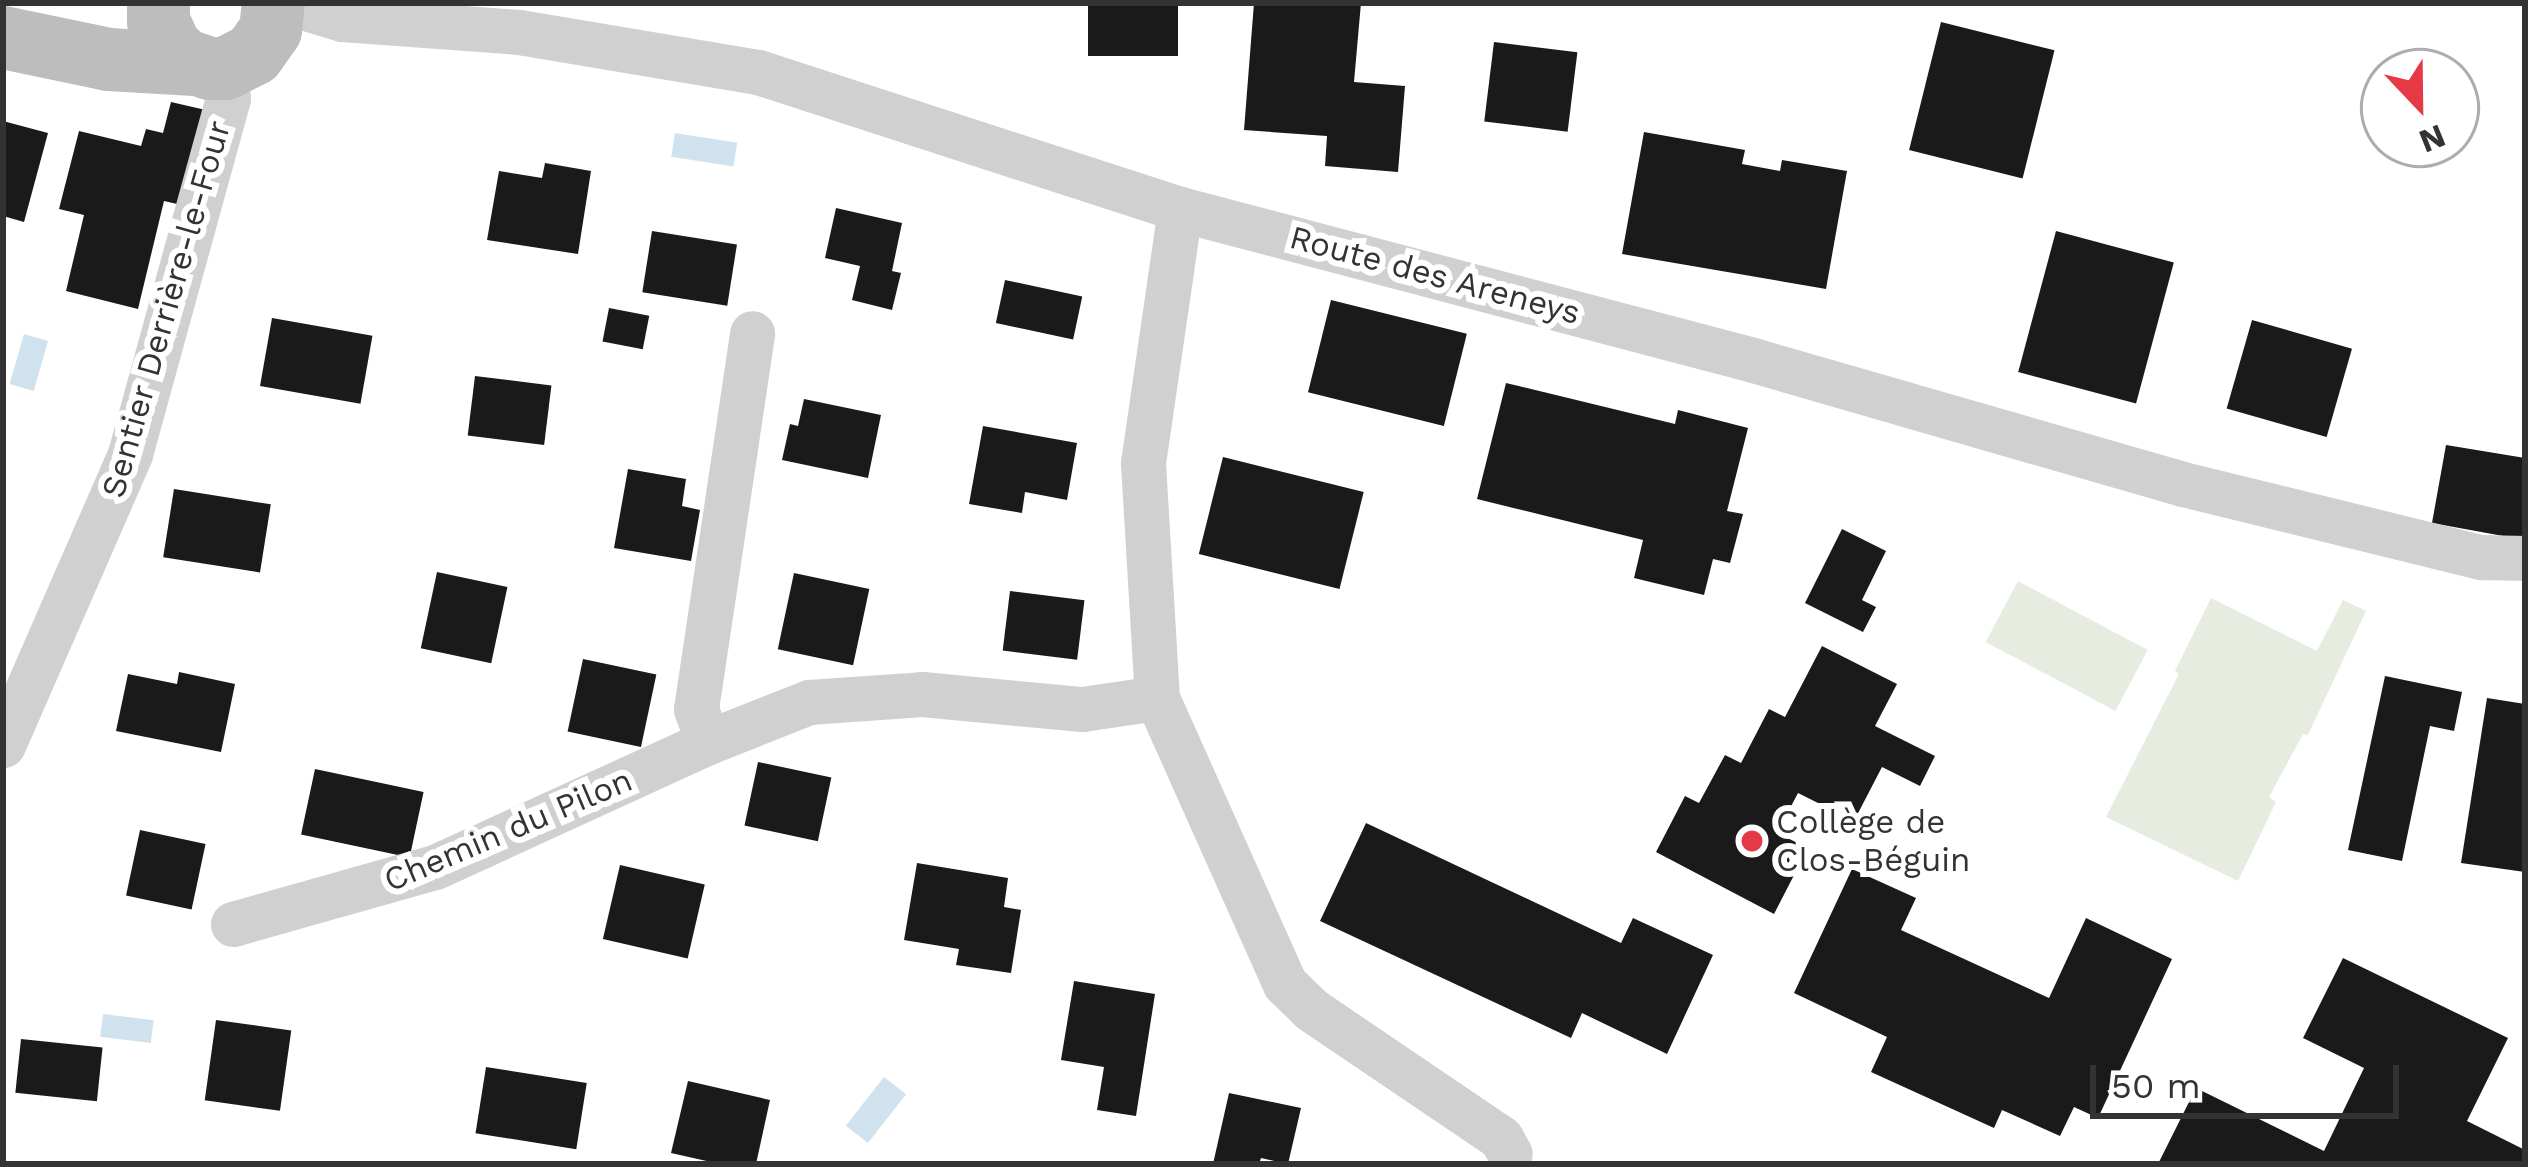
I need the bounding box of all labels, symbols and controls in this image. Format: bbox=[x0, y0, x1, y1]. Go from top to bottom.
north arrow bbox=[2360, 48, 2480, 168]
street label: Sentier Derrière-le-Four bbox=[93, 116, 239, 502]
text: N bbox=[2414, 116, 2451, 162]
street label: Route des Areneys bbox=[1285, 217, 1585, 333]
street label: Chemin du Pilon bbox=[378, 760, 638, 900]
place label: Collège de Clos-Béguin bbox=[1776, 802, 1970, 880]
marker: Collège de Clos-Béguin bbox=[1739, 828, 1765, 854]
scale bar bbox=[2096, 1041, 2405, 1115]
text: 50 m bbox=[2111, 1065, 2201, 1107]

